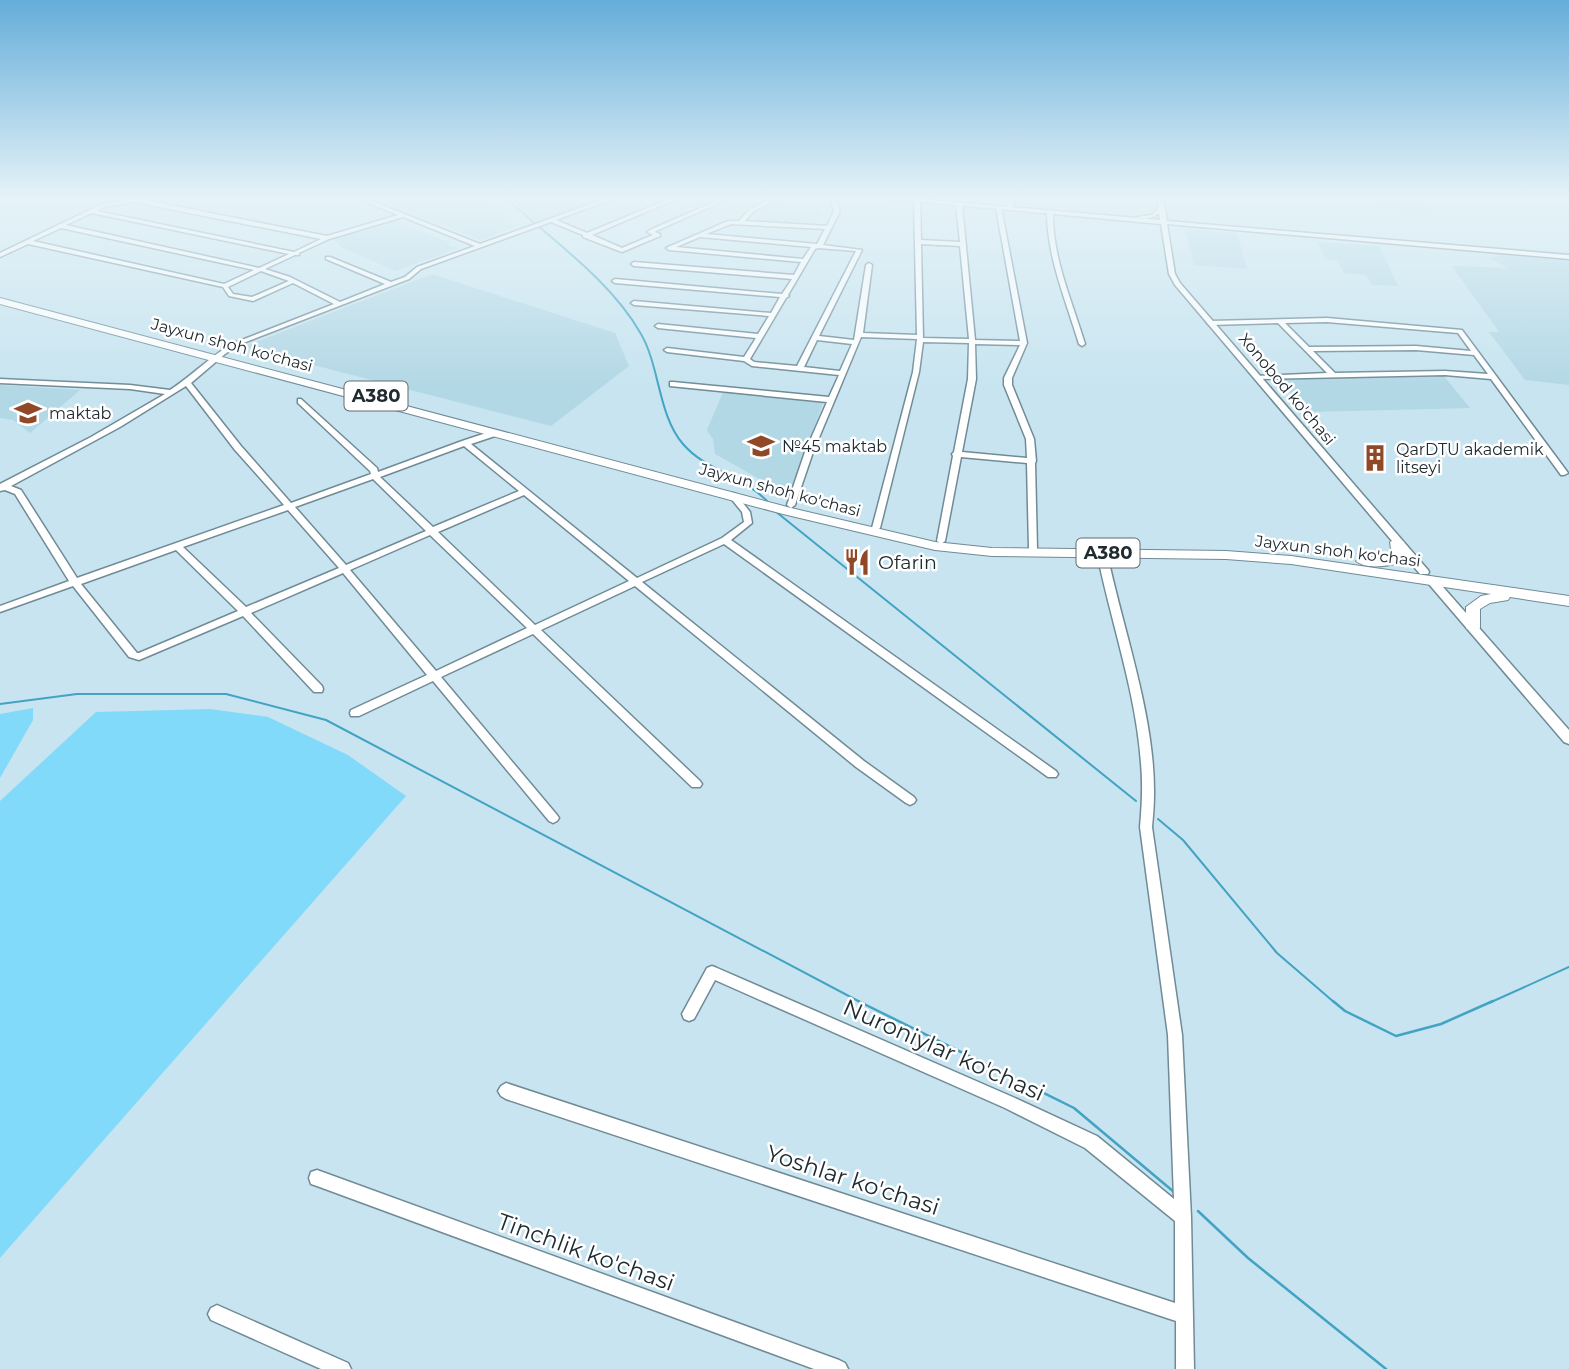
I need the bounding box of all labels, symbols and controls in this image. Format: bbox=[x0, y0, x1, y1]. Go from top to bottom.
street label: Jayxun shoh ko'chasi bbox=[148, 314, 315, 376]
street label: Xonobod ko'chasi bbox=[1235, 329, 1339, 449]
road number: A380 bbox=[344, 382, 408, 410]
school or university icon: maktab bbox=[13, 398, 43, 428]
place label: maktab bbox=[49, 404, 112, 423]
school or university icon: №45 maktab bbox=[746, 431, 776, 461]
place label: №45 maktab bbox=[782, 437, 887, 456]
place label: QarDTU akademik litseyi bbox=[1396, 440, 1544, 477]
building icon: QarDTU akademik litseyi bbox=[1360, 443, 1390, 473]
street label: Jayxun shoh ko'chasi bbox=[696, 459, 863, 521]
street label: Jayxun shoh ko'chasi bbox=[1253, 531, 1422, 571]
road number: A380 bbox=[1076, 538, 1140, 568]
restaurant icon: Ofarin bbox=[842, 547, 872, 577]
place label: Ofarin bbox=[878, 551, 937, 574]
street label: Nuroniylar ko'chasi bbox=[839, 993, 1049, 1107]
street label: Yoshlar ko'chasi bbox=[763, 1139, 943, 1221]
street label: Tinchlik ko'chasi bbox=[494, 1207, 678, 1297]

